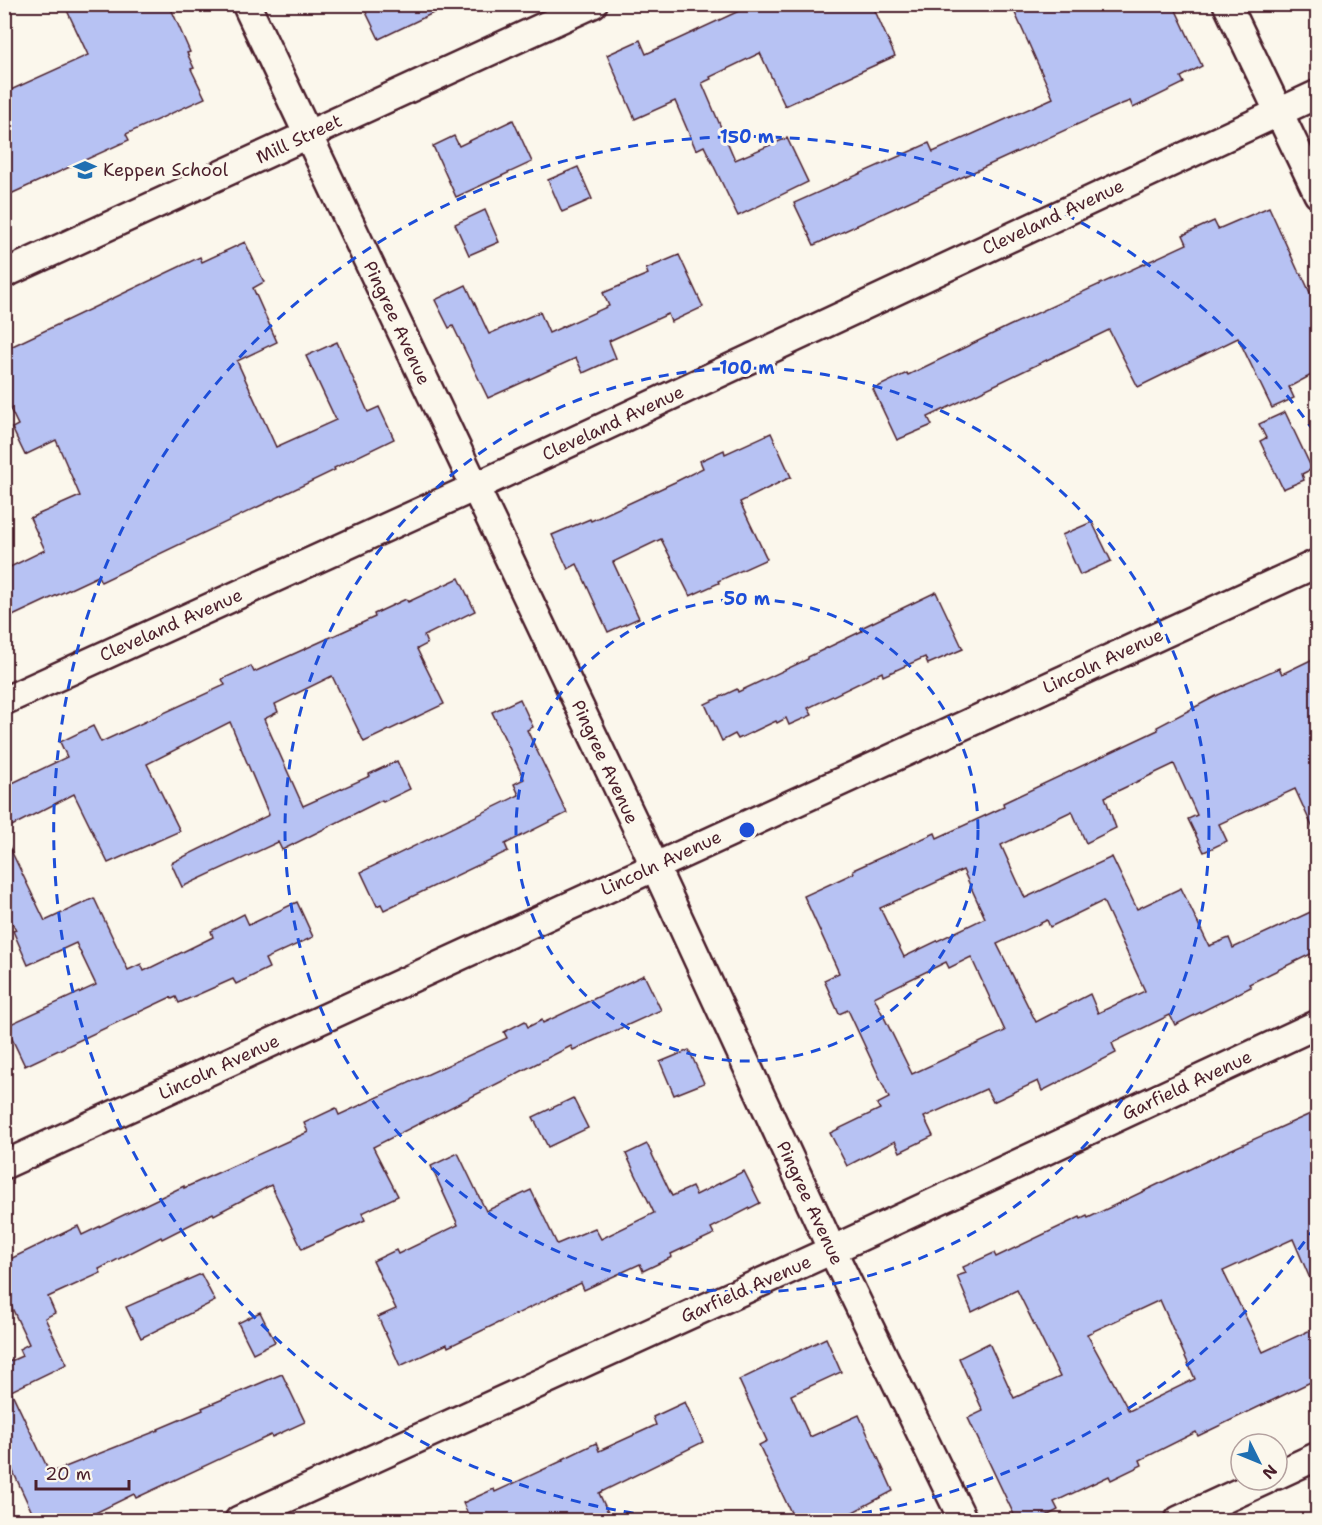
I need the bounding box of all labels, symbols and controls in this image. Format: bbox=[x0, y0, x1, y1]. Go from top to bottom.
street label: Mill Street bbox=[252, 109, 346, 169]
text: 150 m bbox=[720, 125, 775, 149]
school or university icon: Keppen School bbox=[72, 157, 98, 183]
place label: Keppen School bbox=[103, 158, 229, 182]
street label: Cleveland Avenue bbox=[978, 174, 1128, 260]
street label: Pingree Avenue bbox=[358, 257, 436, 389]
text: 100 m bbox=[719, 356, 775, 380]
street label: Cleveland Avenue bbox=[538, 380, 688, 466]
street label: Cleveland Avenue bbox=[96, 583, 246, 667]
text: 50 m bbox=[724, 587, 771, 611]
street label: Lincoln Avenue bbox=[1039, 623, 1167, 699]
street label: Pingree Avenue bbox=[566, 696, 644, 828]
centre of rings bbox=[737, 820, 757, 840]
street label: Lincoln Avenue bbox=[597, 825, 725, 901]
street label: Lincoln Avenue bbox=[155, 1029, 283, 1105]
street label: Garfield Avenue bbox=[1118, 1044, 1256, 1126]
street label: Pingree Avenue bbox=[771, 1137, 849, 1269]
street label: Garfield Avenue bbox=[677, 1249, 815, 1329]
north arrow bbox=[1229, 1432, 1289, 1492]
scale bar bbox=[36, 1453, 129, 1491]
text: N bbox=[1258, 1460, 1282, 1484]
text: 20 m bbox=[45, 1462, 91, 1486]

